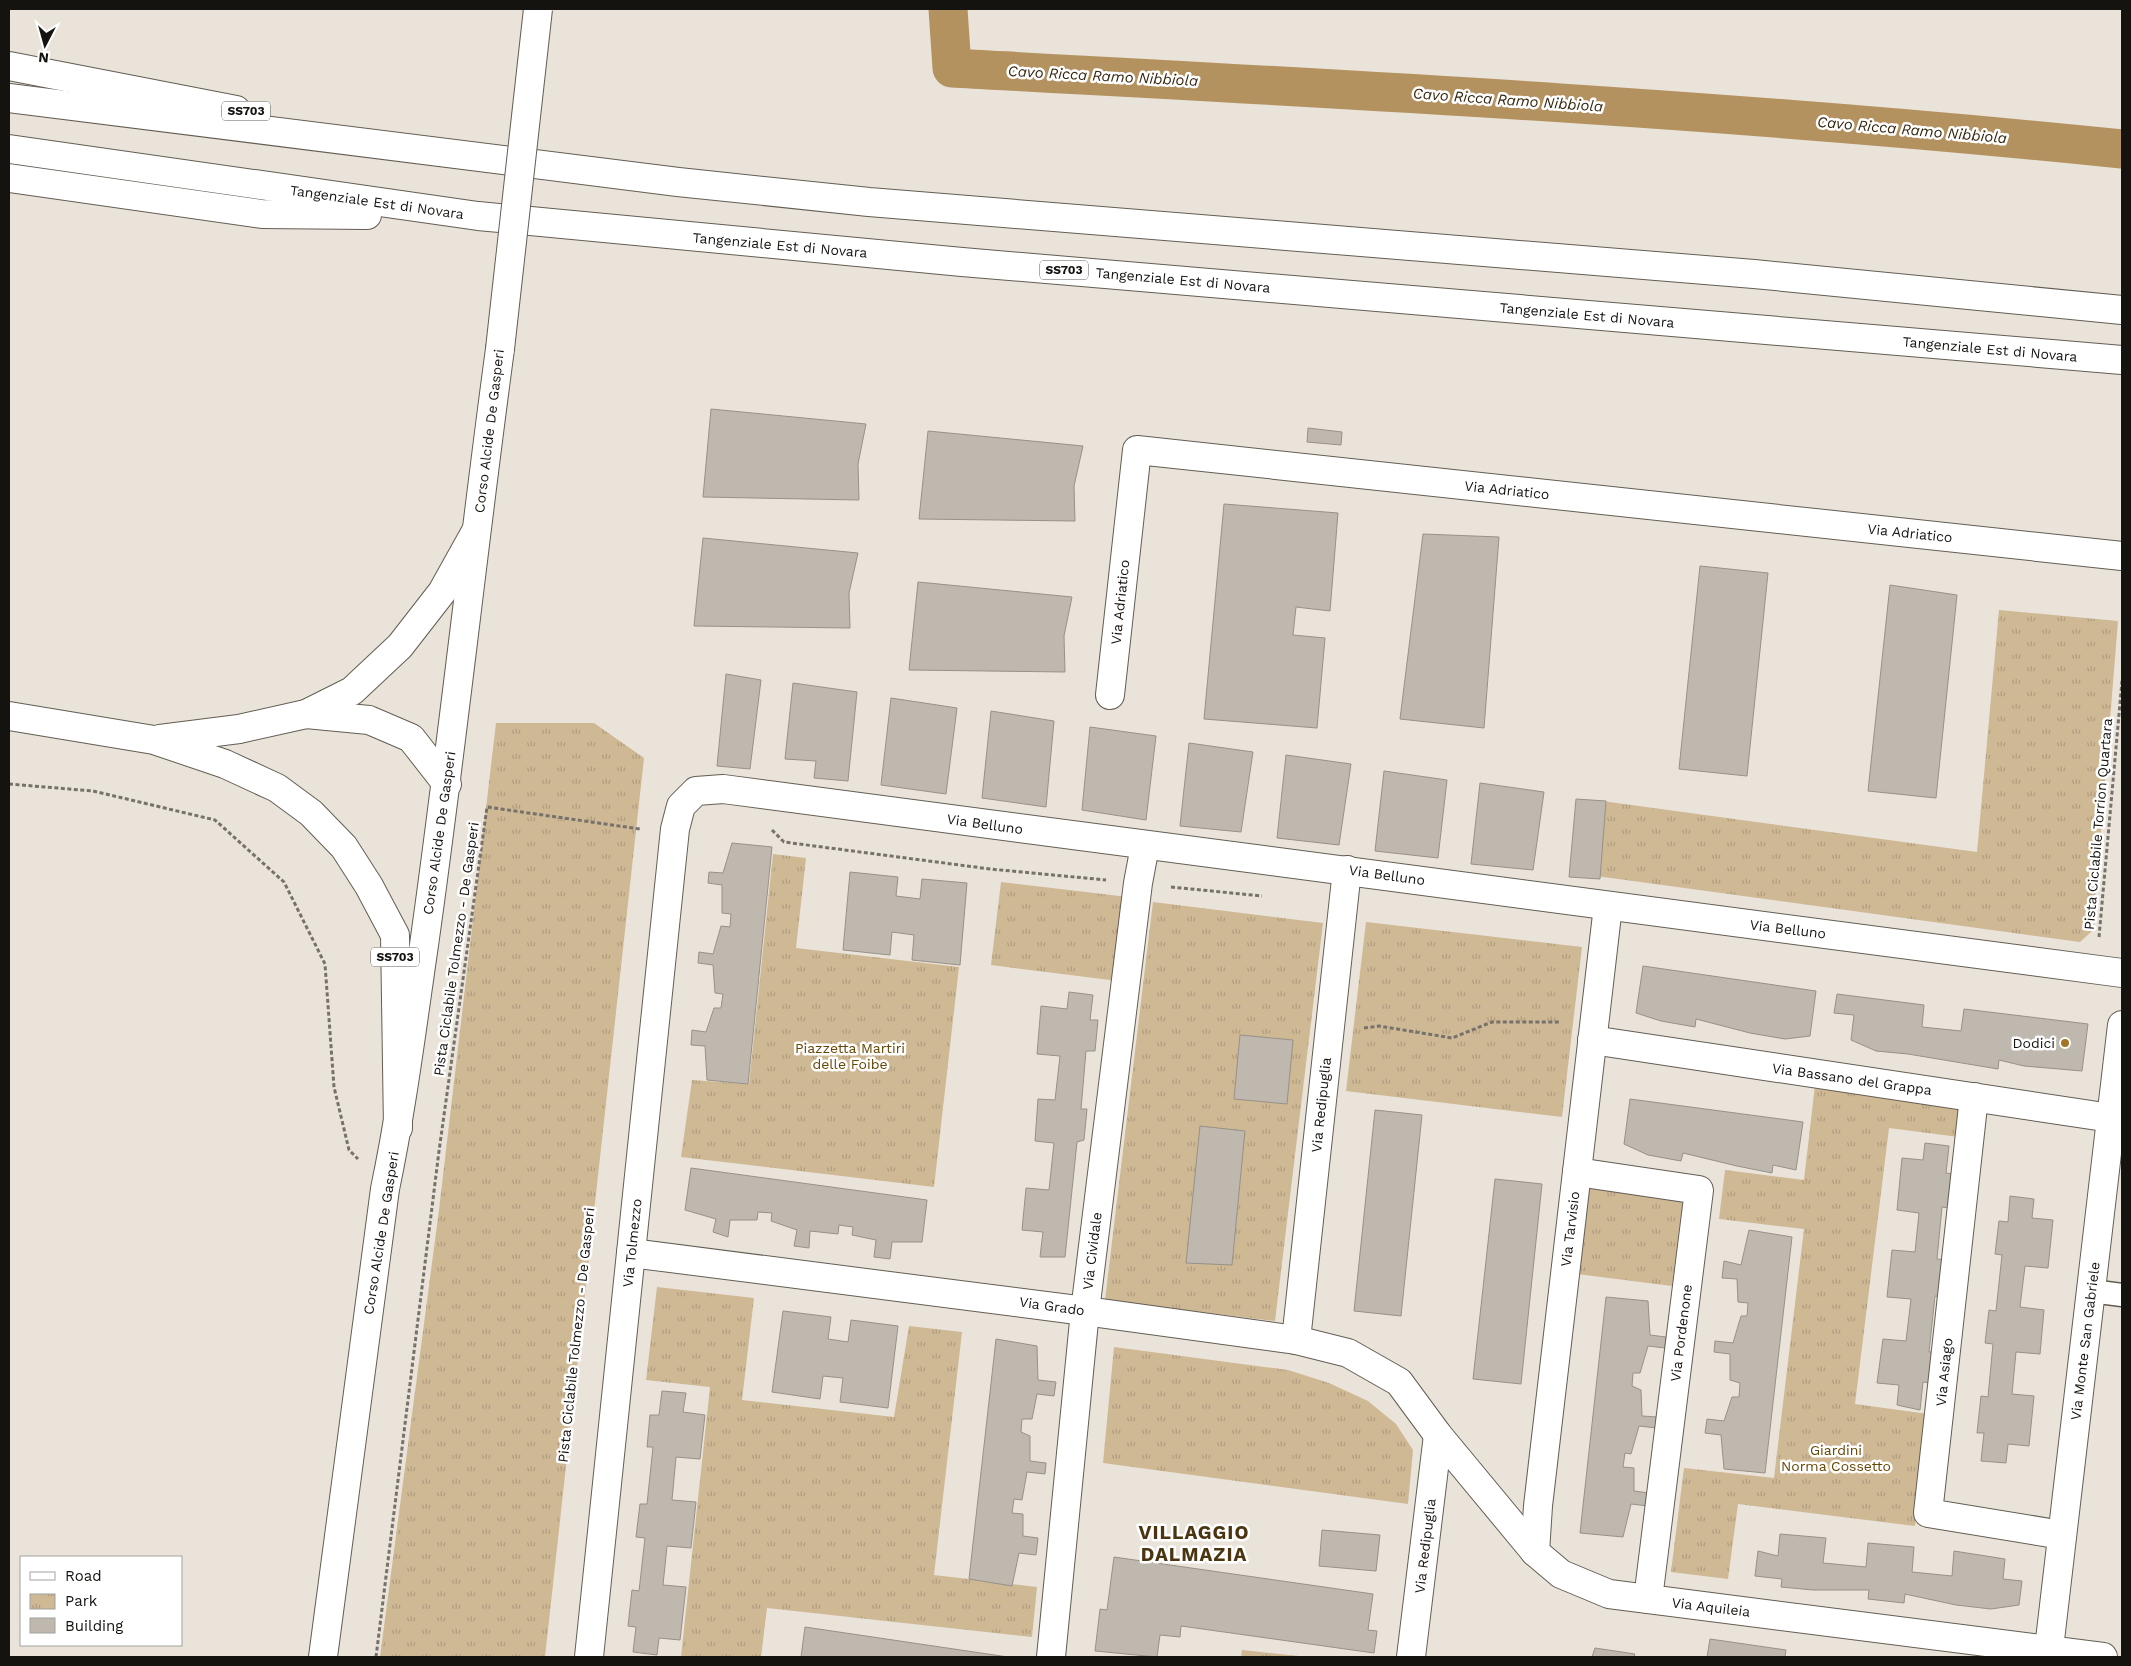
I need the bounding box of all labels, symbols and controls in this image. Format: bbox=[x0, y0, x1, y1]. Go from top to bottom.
north arrow bbox=[20, 20, 70, 70]
text: N bbox=[38, 49, 50, 66]
water label: Cavo Ricca Ramo Nibbiola bbox=[1007, 62, 1199, 90]
water label: Cavo Ricca Ramo Nibbiola bbox=[1412, 84, 1604, 116]
road number: SS703 bbox=[222, 102, 270, 120]
water label: Cavo Ricca Ramo Nibbiola bbox=[1816, 113, 2008, 147]
street label: Tangenziale Est di Novara bbox=[289, 182, 465, 222]
street label: Tangenziale Est di Novara bbox=[692, 229, 868, 261]
road number: SS703 bbox=[1040, 260, 1088, 280]
street label: Tangenziale Est di Novara bbox=[1095, 264, 1271, 296]
street label: Tangenziale Est di Novara bbox=[1499, 299, 1675, 331]
street label: Tangenziale Est di Novara bbox=[1902, 333, 2078, 365]
street label: Corso Alcide De Gasperi bbox=[471, 348, 507, 514]
street label: Via Adriatico bbox=[1464, 478, 1550, 502]
street label: Via Adriatico bbox=[1867, 521, 1953, 545]
street label: Via Adriatico bbox=[1108, 559, 1132, 645]
street label: Pista Ciclabile Torrion Quartara bbox=[2081, 717, 2115, 930]
street label: Corso Alcide De Gasperi bbox=[420, 750, 458, 916]
street label: Via Belluno bbox=[946, 811, 1024, 837]
street label: Pista Ciclabile Tolmezzo - De Gasperi bbox=[430, 821, 482, 1077]
street label: Via Belluno bbox=[1348, 862, 1426, 888]
street label: Via Belluno bbox=[1749, 916, 1827, 942]
road number: SS703 bbox=[371, 948, 419, 966]
place label: Dodici bbox=[2012, 1035, 2055, 1051]
marker: Dodici bbox=[2059, 1037, 2071, 1049]
park label: Piazzetta Martiri delle Foibe bbox=[795, 1040, 905, 1072]
street label: Via Redipuglia bbox=[1308, 1057, 1334, 1153]
street label: Via Bassano del Grappa bbox=[1771, 1060, 1933, 1098]
street label: Corso Alcide De Gasperi bbox=[360, 1150, 402, 1316]
street label: Via Tarvisio bbox=[1557, 1190, 1583, 1268]
street label: Via Tolmezzo bbox=[619, 1198, 645, 1288]
street label: Pista Ciclabile Tolmezzo - De Gasperi bbox=[555, 1207, 597, 1463]
street label: Via Cividale bbox=[1079, 1211, 1105, 1291]
street label: Via Monte San Gabriele bbox=[2067, 1261, 2103, 1421]
street label: Via Pordenone bbox=[1667, 1283, 1695, 1383]
street label: Via Grado bbox=[1018, 1293, 1086, 1319]
street label: Via Asiago bbox=[1932, 1337, 1956, 1407]
park label: Giardini Norma Cossetto bbox=[1781, 1442, 1891, 1474]
street label: Via Redipuglia bbox=[1411, 1497, 1439, 1594]
district label: VILLAGGIO DALMAZIA bbox=[1139, 1521, 1249, 1566]
legend bbox=[20, 1556, 182, 1646]
text: Road bbox=[65, 1567, 102, 1585]
text: Park bbox=[65, 1592, 98, 1610]
street label: Via Aquileia bbox=[1671, 1594, 1751, 1620]
text: Building bbox=[65, 1617, 123, 1635]

